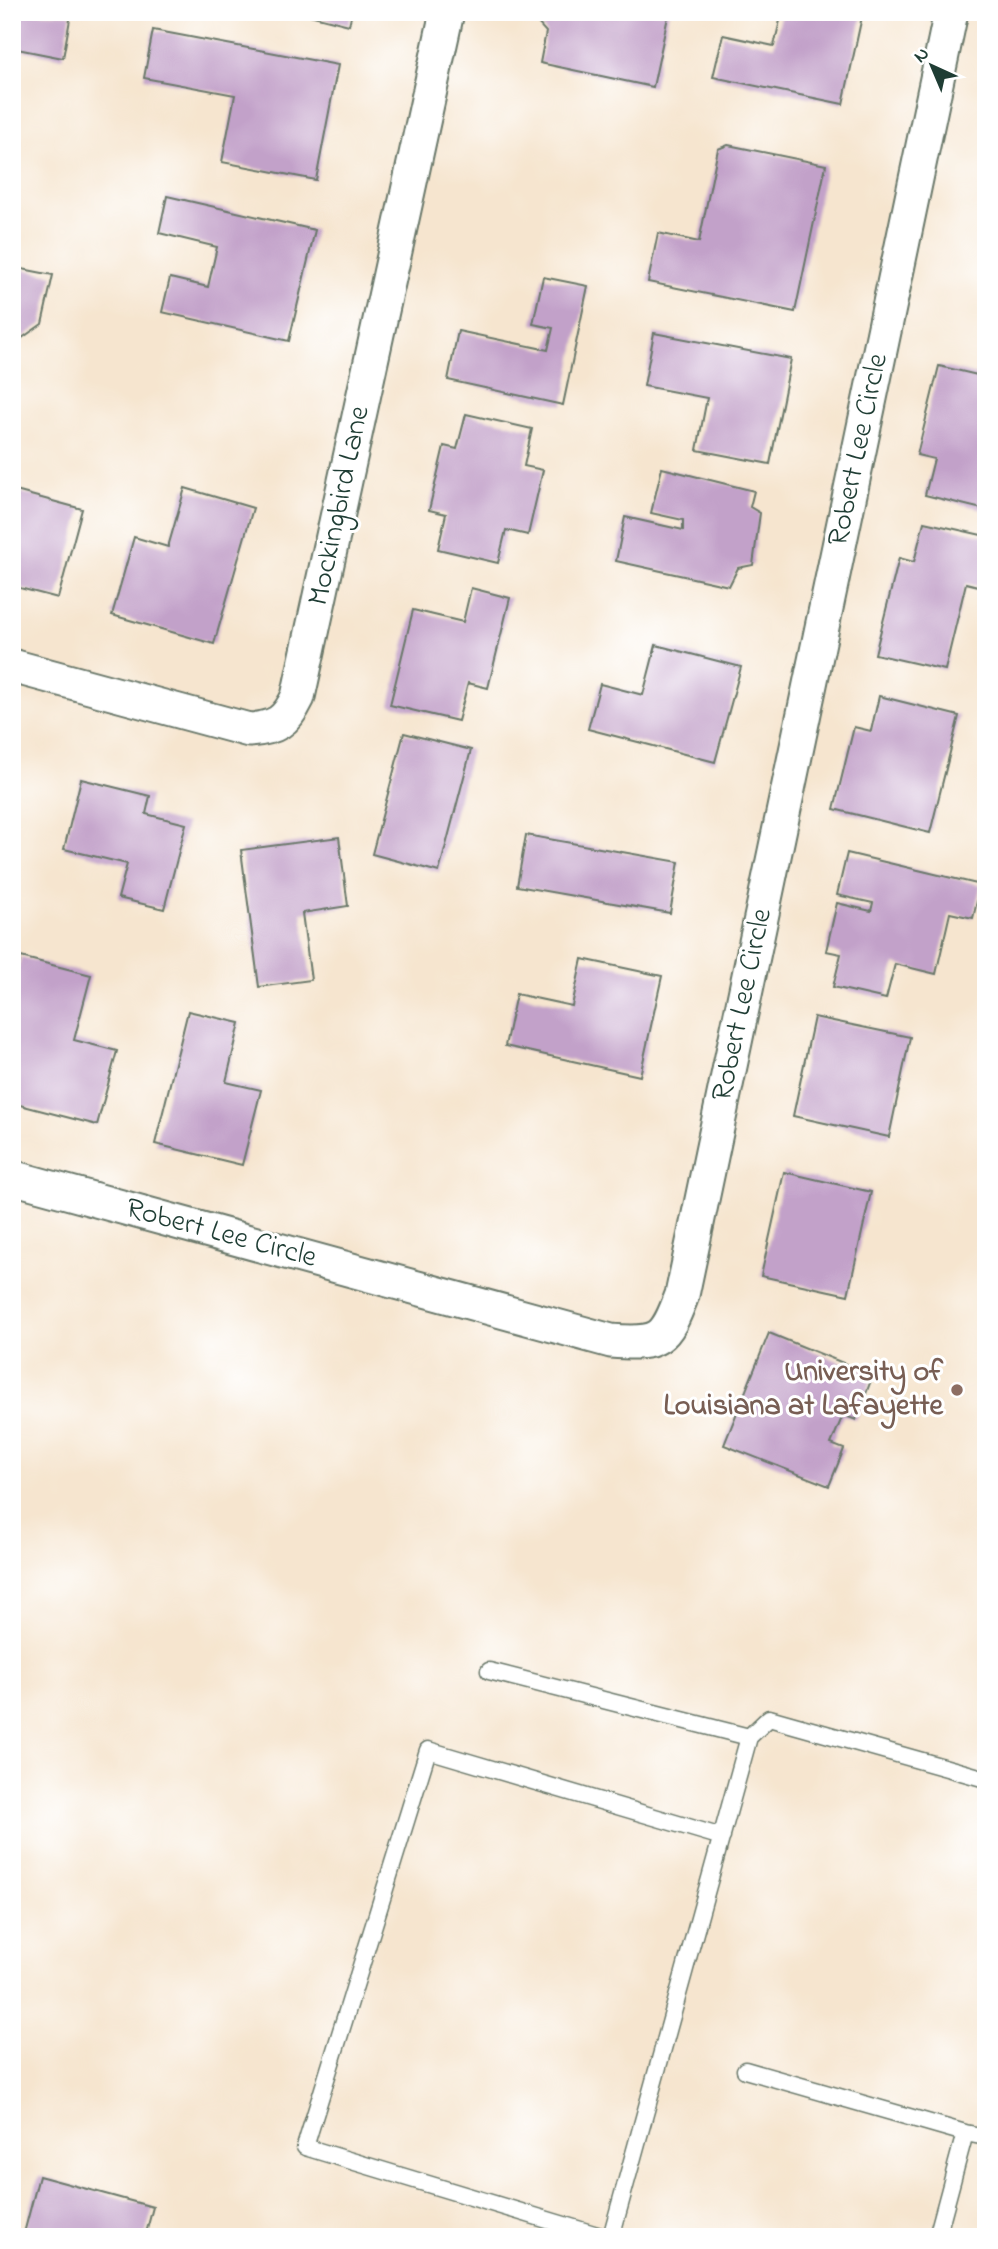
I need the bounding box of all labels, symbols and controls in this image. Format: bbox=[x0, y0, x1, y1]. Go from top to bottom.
north arrow bbox=[897, 32, 967, 102]
text: N bbox=[908, 41, 936, 70]
street label: Robert Lee Circle bbox=[817, 349, 901, 550]
street label: Mockingbird Lane bbox=[297, 402, 383, 610]
street label: Robert Lee Circle bbox=[701, 904, 785, 1105]
street label: Robert Lee Circle bbox=[121, 1187, 322, 1281]
place label: University of Louisiana at Lafayette bbox=[664, 1351, 945, 1429]
marker: University of Louisiana at Lafayette bbox=[949, 1382, 965, 1398]

